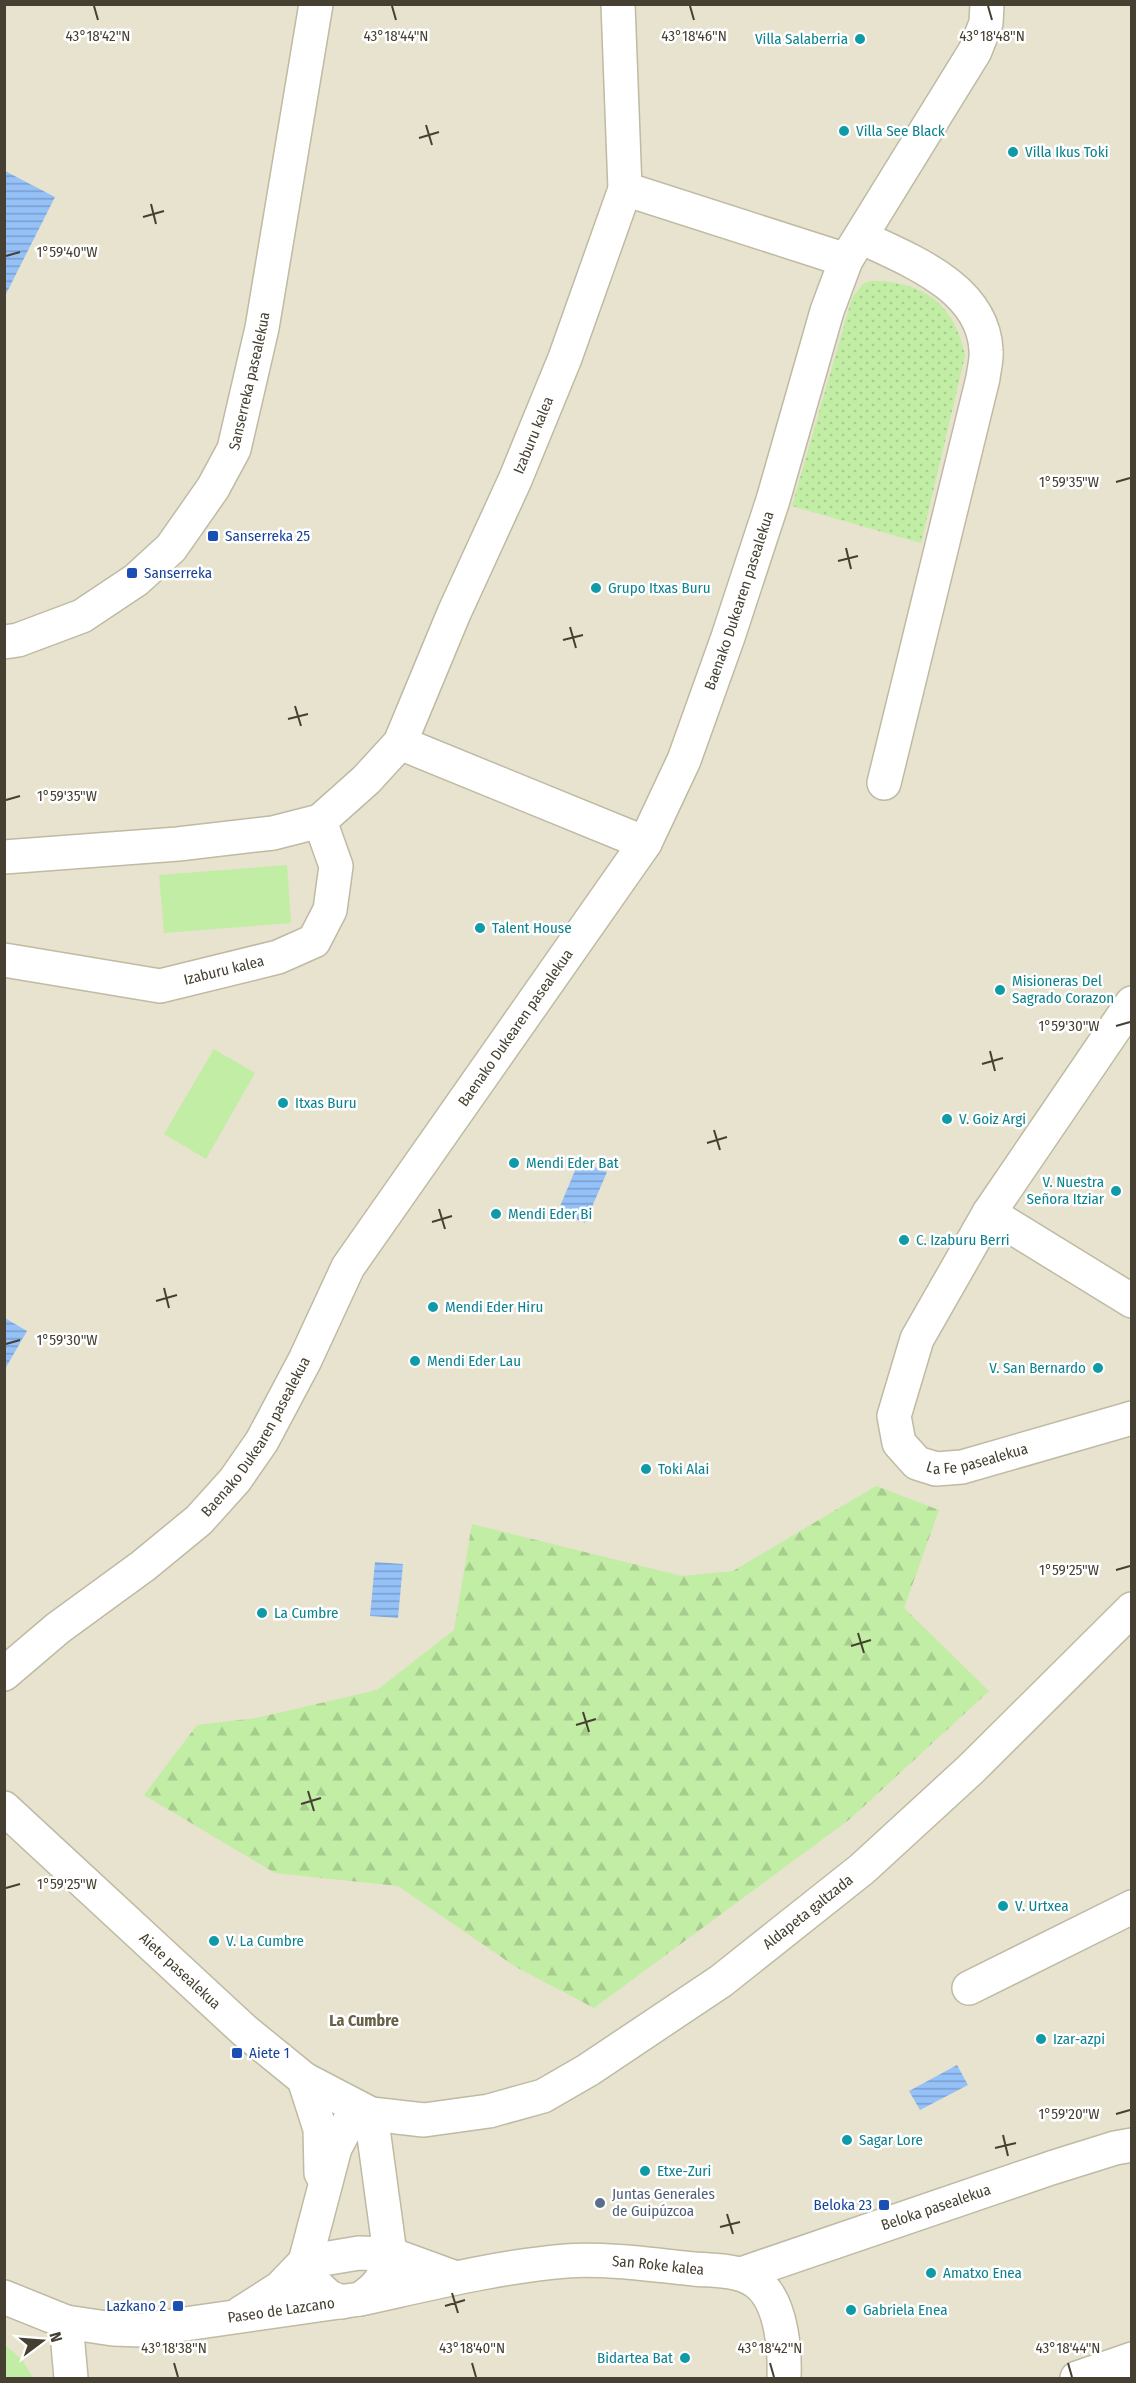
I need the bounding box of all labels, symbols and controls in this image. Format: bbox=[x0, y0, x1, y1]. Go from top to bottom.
text: 43°18'42"N bbox=[66, 27, 130, 45]
text: 43°18'44"N bbox=[364, 27, 428, 45]
text: 43°18'46"N bbox=[661, 27, 727, 45]
text: 43°18'48"N bbox=[959, 27, 1025, 45]
place label: Villa Salaberria bbox=[755, 30, 848, 48]
marker: Villa Salaberria bbox=[853, 32, 867, 46]
place label: Villa See Black bbox=[856, 122, 945, 140]
marker: Villa See Black bbox=[837, 124, 851, 138]
place label: Villa Ikus Toki bbox=[1025, 143, 1109, 161]
marker: Villa Ikus Toki bbox=[1006, 145, 1020, 159]
text: 1°59'40"W bbox=[36, 243, 98, 261]
street label: Sanserreka pasealekua bbox=[225, 311, 274, 452]
street label: Izaburu kalea bbox=[509, 394, 557, 477]
text: 1°59'35"W bbox=[1039, 473, 1099, 491]
street label: Baenako Dukearen pasealekua bbox=[701, 509, 778, 693]
place label: Sanserreka 25 bbox=[225, 527, 310, 545]
marker: Sanserreka 25 bbox=[206, 529, 220, 543]
place label: Sanserreka bbox=[144, 564, 212, 582]
marker: Sanserreka bbox=[125, 566, 139, 580]
place label: Grupo Itxas Buru bbox=[608, 579, 711, 597]
marker: Grupo Itxas Buru bbox=[589, 581, 603, 595]
text: 1°59'35"W bbox=[37, 787, 97, 805]
place label: Talent House bbox=[492, 919, 572, 937]
marker: Talent House bbox=[473, 921, 487, 935]
street label: Baenako Dukearen pasealekua bbox=[454, 946, 577, 1110]
street label: Izaburu kalea bbox=[182, 952, 266, 989]
place label: Misioneras Del Sagrado Corazon bbox=[1012, 972, 1114, 1007]
marker: Misioneras Del Sagrado Corazon bbox=[993, 983, 1007, 997]
text: 1°59'30"W bbox=[1038, 1017, 1100, 1035]
place label: Itxas Buru bbox=[295, 1094, 357, 1112]
marker: Itxas Buru bbox=[276, 1096, 290, 1110]
place label: V. Goiz Argi bbox=[959, 1110, 1026, 1128]
marker: V. Goiz Argi bbox=[940, 1112, 954, 1126]
place label: Mendi Eder Bat bbox=[526, 1154, 619, 1172]
marker: Mendi Eder Bat bbox=[507, 1156, 521, 1170]
place label: V. Nuestra Señora Itziar bbox=[1027, 1173, 1105, 1208]
marker: V. Nuestra Señora Itziar bbox=[1109, 1184, 1123, 1198]
place label: Mendi Eder Bi bbox=[508, 1205, 592, 1223]
marker: Mendi Eder Bi bbox=[489, 1207, 503, 1221]
place label: C. Izaburu Berri bbox=[916, 1231, 1010, 1249]
marker: C. Izaburu Berri bbox=[897, 1233, 911, 1247]
place label: Mendi Eder Hiru bbox=[445, 1298, 543, 1316]
marker: Mendi Eder Hiru bbox=[426, 1300, 440, 1314]
text: 1°59'30"W bbox=[36, 1331, 98, 1349]
place label: Mendi Eder Lau bbox=[427, 1352, 521, 1370]
street label: Baenako Dukearen pasealekua bbox=[197, 1354, 314, 1520]
marker: Mendi Eder Lau bbox=[408, 1354, 422, 1368]
place label: V. San Bernardo bbox=[989, 1359, 1086, 1377]
marker: V. San Bernardo bbox=[1091, 1361, 1105, 1375]
street label: La Fe pasealekua bbox=[924, 1440, 1030, 1478]
place label: Toki Alai bbox=[658, 1460, 709, 1478]
marker: Toki Alai bbox=[639, 1462, 653, 1476]
text: 1°59'25"W bbox=[1039, 1561, 1099, 1579]
place label: La Cumbre bbox=[274, 1604, 338, 1622]
marker: La Cumbre bbox=[255, 1606, 269, 1620]
street label: Aldapeta galtzada bbox=[759, 1871, 856, 1953]
text: 1°59'25"W bbox=[37, 1875, 97, 1893]
place label: V. Urtxea bbox=[1015, 1897, 1069, 1915]
marker: V. Urtxea bbox=[996, 1899, 1010, 1913]
street label: Aiete pasealekua bbox=[136, 1929, 224, 2013]
place label: V. La Cumbre bbox=[226, 1932, 304, 1950]
marker: V. La Cumbre bbox=[207, 1934, 221, 1948]
district label: La Cumbre bbox=[329, 2011, 399, 2030]
place label: Izar-azpi bbox=[1053, 2030, 1105, 2048]
marker: Izar-azpi bbox=[1034, 2032, 1048, 2046]
place label: Aiete 1 bbox=[249, 2044, 290, 2062]
marker: Aiete 1 bbox=[230, 2046, 244, 2060]
text: 1°59'20"W bbox=[1038, 2105, 1100, 2123]
place label: Sagar Lore bbox=[859, 2131, 923, 2149]
marker: Sagar Lore bbox=[840, 2133, 854, 2147]
place label: Etxe-Zuri bbox=[657, 2162, 711, 2180]
marker: Etxe-Zuri bbox=[638, 2164, 652, 2178]
street label: Beloka pasealekua bbox=[879, 2180, 993, 2234]
place label: Juntas Generales de Guipúzcoa bbox=[612, 2185, 715, 2220]
marker: Juntas Generales de Guipúzcoa bbox=[593, 2196, 607, 2210]
place label: Beloka 23 bbox=[814, 2196, 872, 2214]
marker: Beloka 23 bbox=[877, 2198, 891, 2212]
street label: San Roke kalea bbox=[611, 2252, 704, 2279]
place label: Amatxo Enea bbox=[943, 2264, 1022, 2282]
marker: Amatxo Enea bbox=[924, 2266, 938, 2280]
street label: Paseo de Lazcano bbox=[227, 2294, 336, 2327]
place label: Lazkano 2 bbox=[106, 2297, 166, 2315]
marker: Lazkano 2 bbox=[171, 2299, 185, 2313]
place label: Gabriela Enea bbox=[863, 2301, 948, 2319]
marker: Gabriela Enea bbox=[844, 2303, 858, 2317]
north arrow bbox=[12, 2311, 72, 2371]
text: N bbox=[45, 2330, 66, 2344]
text: 43°18'38"N bbox=[141, 2339, 207, 2357]
text: 43°18'40"N bbox=[439, 2339, 505, 2357]
text: 43°18'42"N bbox=[738, 2339, 802, 2357]
text: 43°18'44"N bbox=[1036, 2339, 1100, 2357]
place label: Bidartea Bat bbox=[597, 2349, 673, 2367]
marker: Bidartea Bat bbox=[678, 2351, 692, 2365]

